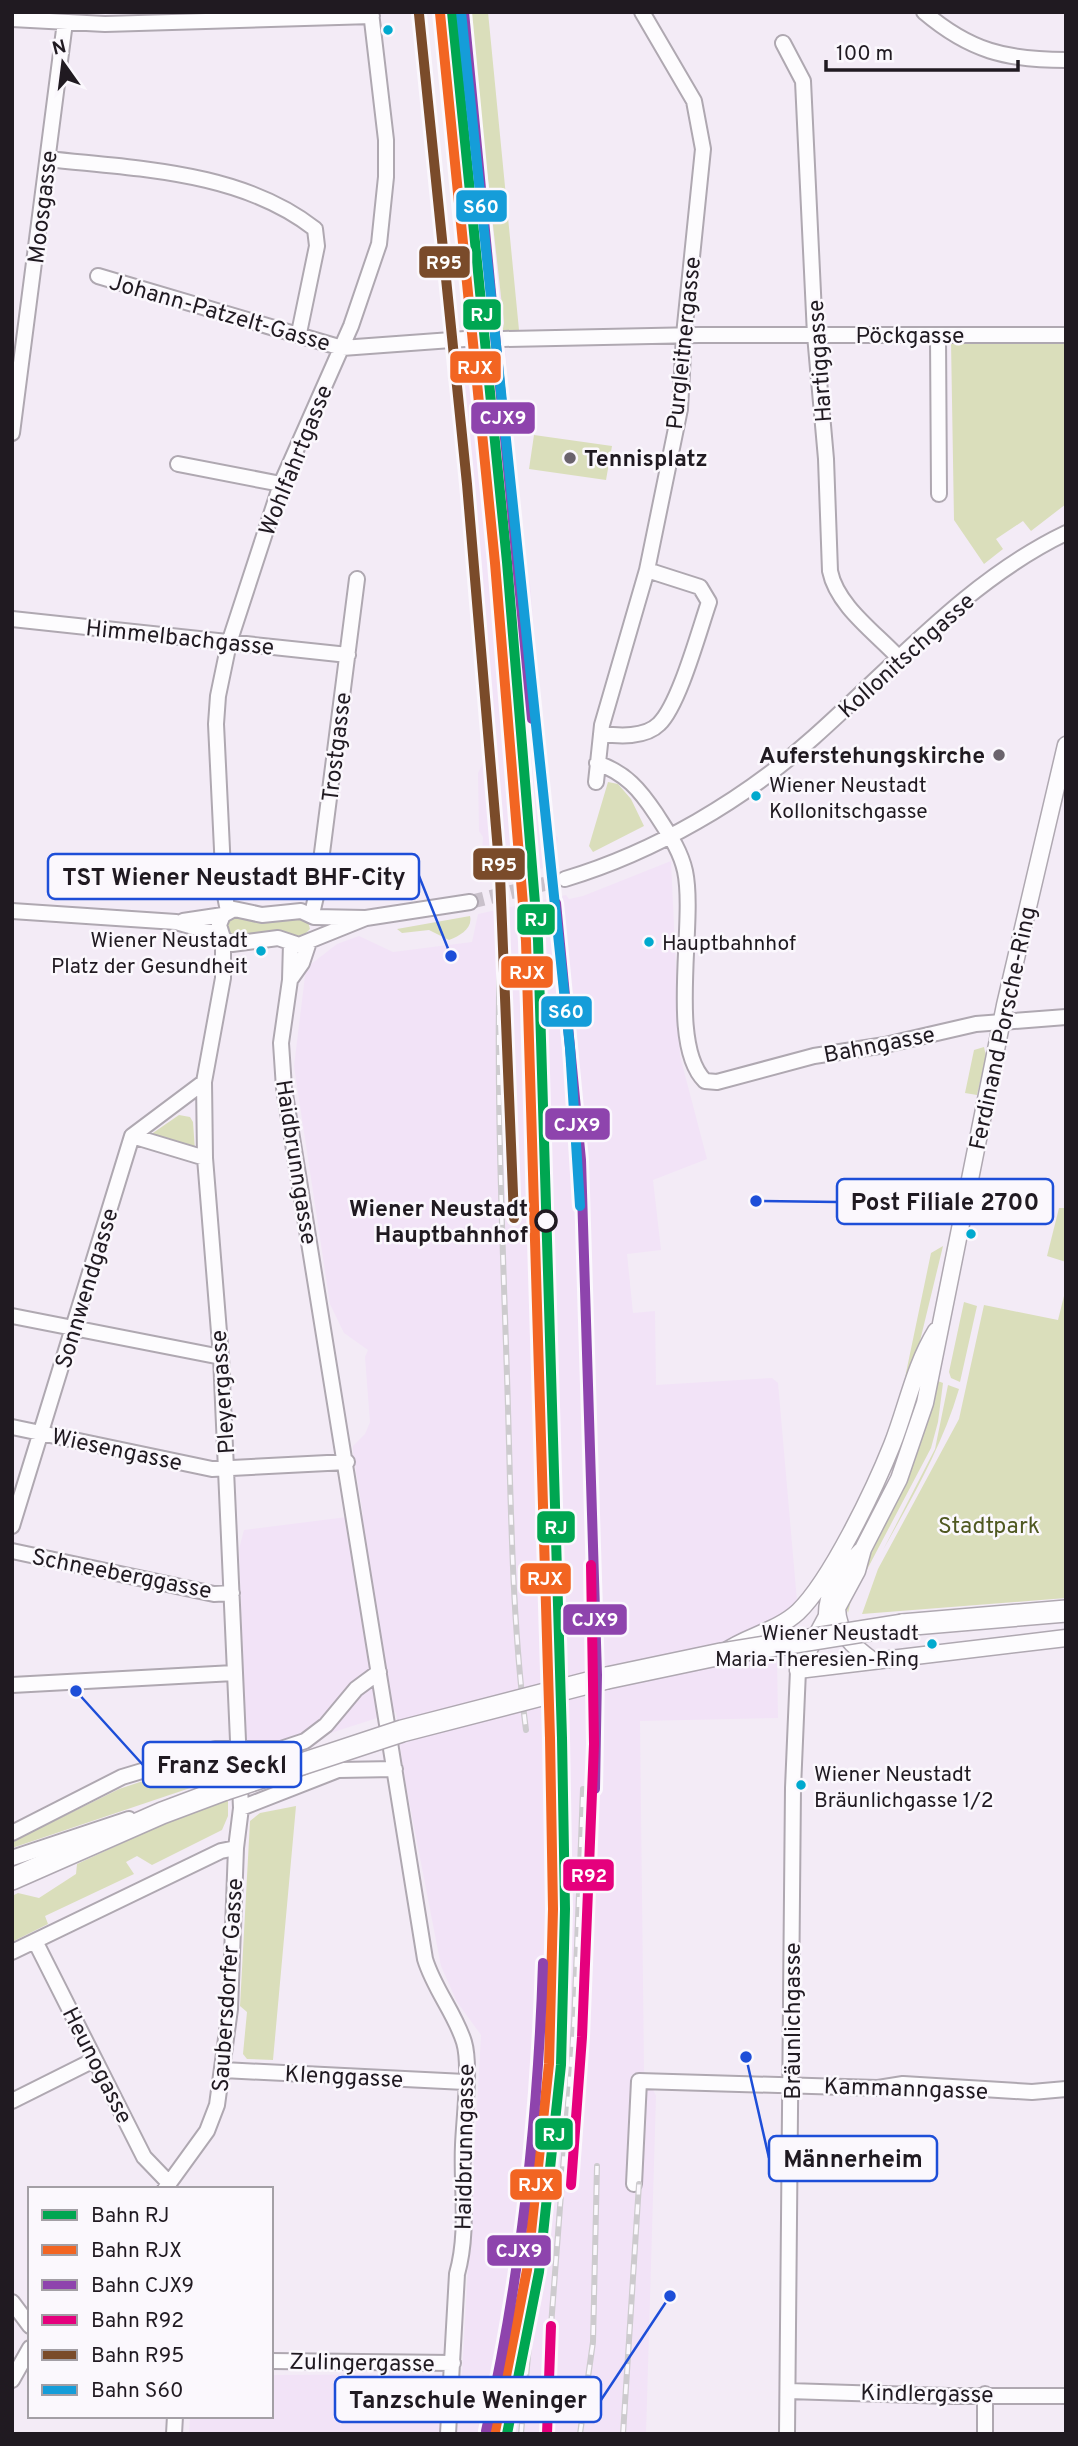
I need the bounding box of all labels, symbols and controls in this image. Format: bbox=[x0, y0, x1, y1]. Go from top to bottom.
unlabelled marker bbox=[381, 23, 395, 37]
north arrow bbox=[28, 28, 98, 98]
scale bar bbox=[826, 28, 1018, 72]
text: N bbox=[50, 35, 69, 62]
text: 100 m bbox=[836, 41, 893, 68]
street label: Moosgasse bbox=[23, 149, 66, 266]
line badge: S60 bbox=[455, 189, 508, 223]
text: S60 bbox=[463, 196, 499, 220]
line badge: R95 bbox=[418, 245, 471, 279]
text: R95 bbox=[426, 252, 462, 276]
street label: Purgleitnergasse bbox=[662, 255, 709, 431]
street label: Johann-Patzelt-Gasse bbox=[105, 269, 333, 360]
line badge: RJ bbox=[462, 298, 502, 331]
street label: Hartiggasse bbox=[803, 298, 840, 423]
text: RJ bbox=[470, 304, 494, 328]
street label: Pöckgasse bbox=[856, 323, 964, 352]
line badge: RJX bbox=[449, 350, 502, 384]
text: RJX bbox=[457, 357, 493, 381]
street label: Wohlfahrtgasse bbox=[254, 381, 341, 541]
line badge: CJX9 bbox=[470, 401, 536, 435]
text: CJX9 bbox=[479, 407, 527, 431]
place label: Tennisplatz bbox=[584, 446, 708, 475]
marker: Tennisplatz bbox=[562, 450, 578, 466]
street label: Kollonitschgasse bbox=[833, 588, 982, 726]
street label: Himmelbachgasse bbox=[84, 615, 275, 664]
street label: Trostgasse bbox=[317, 691, 360, 804]
place label: Auferstehungskirche bbox=[759, 743, 985, 772]
marker: Auferstehungskirche bbox=[991, 747, 1007, 763]
place label: Wiener Neustadt Kollonitschgasse bbox=[769, 773, 928, 826]
marker: Wiener Neustadt Kollonitschgasse bbox=[749, 789, 763, 803]
line badge: R95 bbox=[472, 847, 526, 881]
callout: TST Wiener Neustadt BHF-City bbox=[48, 854, 419, 899]
text: R95 bbox=[481, 854, 517, 878]
text: TST Wiener Neustadt BHF-City bbox=[62, 864, 406, 894]
line badge: RJ bbox=[516, 903, 556, 936]
street label: Ferdinand Porsche-Ring bbox=[964, 904, 1044, 1153]
text: RJ bbox=[524, 909, 548, 933]
place label: Wiener Neustadt Platz der Gesundheit bbox=[51, 928, 248, 981]
place label: Hauptbahnhof bbox=[662, 931, 796, 958]
marker: Hauptbahnhof bbox=[642, 935, 656, 949]
marker: Wiener Neustadt Platz der Gesundheit bbox=[254, 944, 268, 958]
line badge: RJX bbox=[500, 955, 554, 989]
text: RJX bbox=[509, 962, 545, 986]
line badge: S60 bbox=[540, 995, 593, 1028]
text: S60 bbox=[548, 1001, 584, 1025]
street label: Bahngasse bbox=[821, 1021, 938, 1071]
street label: Haidbrunngasse bbox=[267, 1078, 322, 1247]
line badge: CJX9 bbox=[544, 1107, 611, 1141]
text: CJX9 bbox=[553, 1114, 601, 1138]
callout: Post Filiale 2700 bbox=[837, 1179, 1053, 1224]
text: Post Filiale 2700 bbox=[851, 1189, 1039, 1219]
place label: Wiener Neustadt Hauptbahnhof bbox=[349, 1196, 528, 1251]
street label: Sonnwendgasse bbox=[50, 1205, 127, 1372]
marker: Wiener Neustadt Hauptbahnhof bbox=[535, 1210, 557, 1232]
unlabelled marker bbox=[964, 1227, 978, 1241]
street label: Pleyergasse bbox=[206, 1329, 243, 1455]
street label: Wiesengasse bbox=[49, 1423, 184, 1479]
line badge: RJ bbox=[536, 1510, 576, 1544]
park label: Stadtpark bbox=[938, 1513, 1040, 1542]
text: RJ bbox=[544, 1517, 568, 1541]
street label: Schneeberggasse bbox=[29, 1544, 214, 1607]
line badge: RJX bbox=[519, 1562, 572, 1595]
text: RJX bbox=[527, 1568, 563, 1592]
line badge: CJX9 bbox=[562, 1603, 628, 1636]
text: CJX9 bbox=[571, 1609, 619, 1633]
place label: Wiener Neustadt Maria-Theresien-Ring bbox=[715, 1621, 919, 1674]
marker: Wiener Neustadt Maria-Theresien-Ring bbox=[925, 1637, 939, 1651]
callout: Franz Seckl bbox=[143, 1742, 301, 1787]
text: Franz Seckl bbox=[157, 1752, 287, 1782]
place label: Wiener Neustadt Bräunlichgasse 1/2 bbox=[814, 1762, 994, 1815]
marker: Wiener Neustadt Bräunlichgasse 1/2 bbox=[794, 1778, 808, 1792]
line badge: R92 bbox=[562, 1858, 615, 1892]
text: R92 bbox=[571, 1865, 607, 1889]
street label: Saubersdorfer Gasse bbox=[208, 1877, 251, 2093]
street label: Bräunlichgasse bbox=[780, 1942, 809, 2100]
street label: Heunogasse bbox=[54, 2003, 138, 2129]
street label: Klenggasse bbox=[284, 2061, 404, 2096]
street label: Haidbrunngasse bbox=[451, 2064, 482, 2230]
street label: Kammanngasse bbox=[823, 2073, 989, 2108]
line badge: RJ bbox=[534, 2117, 574, 2151]
text: RJ bbox=[542, 2124, 566, 2148]
callout: Männerheim bbox=[769, 2136, 937, 2181]
text: Männerheim bbox=[783, 2146, 923, 2176]
line badge: RJX bbox=[509, 2168, 563, 2201]
text: RJX bbox=[518, 2174, 554, 2198]
legend bbox=[28, 2187, 273, 2418]
text: Bahn RJ bbox=[91, 2203, 170, 2230]
line badge: CJX9 bbox=[486, 2234, 552, 2267]
text: Bahn RJX bbox=[91, 2238, 182, 2265]
text: CJX9 bbox=[495, 2240, 543, 2264]
text: Bahn CJX9 bbox=[91, 2273, 194, 2300]
text: Bahn R92 bbox=[91, 2308, 184, 2335]
text: Bahn R95 bbox=[91, 2343, 184, 2370]
street label: Zulingergasse bbox=[289, 2349, 435, 2380]
callout: Tanzschule Weninger bbox=[335, 2377, 601, 2422]
text: Bahn S60 bbox=[91, 2378, 183, 2405]
street label: Kindlergasse bbox=[860, 2380, 994, 2411]
text: Tanzschule Weninger bbox=[349, 2387, 587, 2417]

